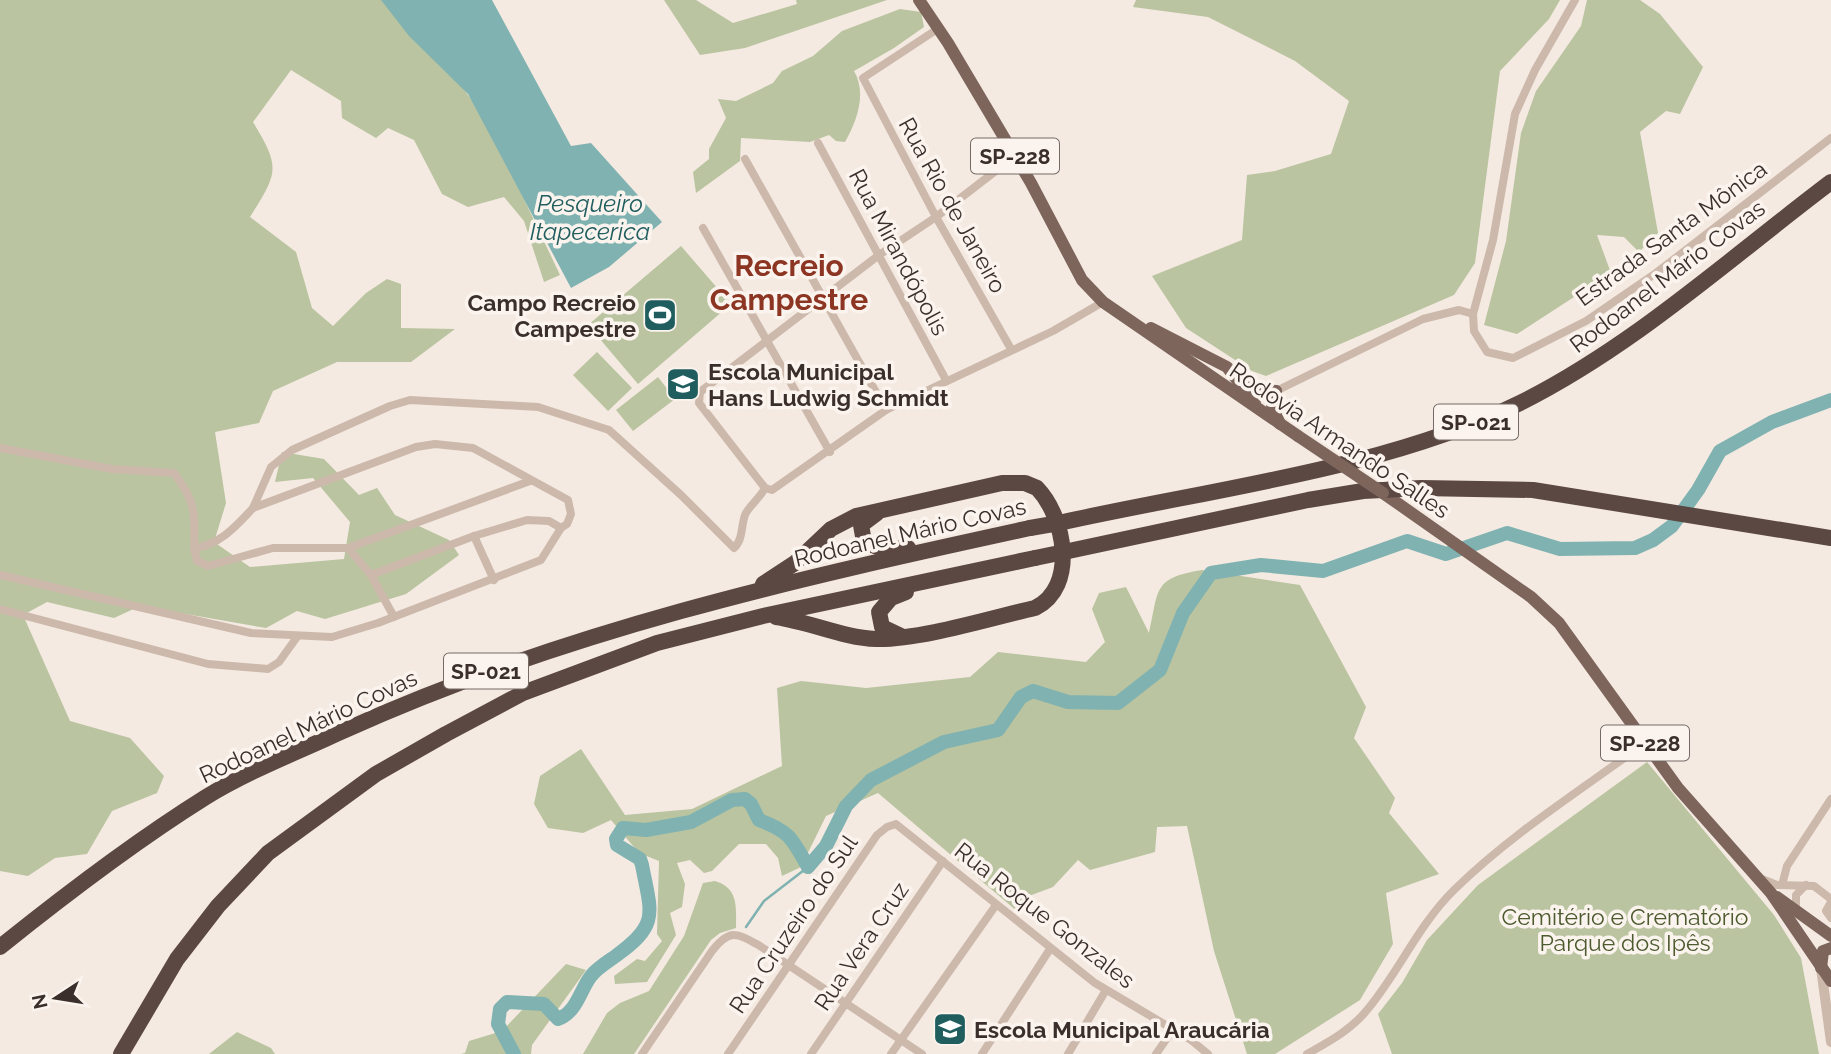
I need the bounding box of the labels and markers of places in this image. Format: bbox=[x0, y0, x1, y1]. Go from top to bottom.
place label: Campo Recreio Campestre bbox=[468, 289, 636, 342]
sports icon: Campo Recreio Campestre bbox=[641, 296, 679, 334]
place label: Escola Municipal Hans Ludwig Schmidt bbox=[708, 358, 949, 411]
school or university icon: Escola Municipal Hans Ludwig Schmidt bbox=[664, 365, 702, 403]
school or university icon: Escola Municipal Araucária bbox=[931, 1010, 969, 1048]
place label: Escola Municipal Araucária bbox=[974, 1016, 1270, 1043]

